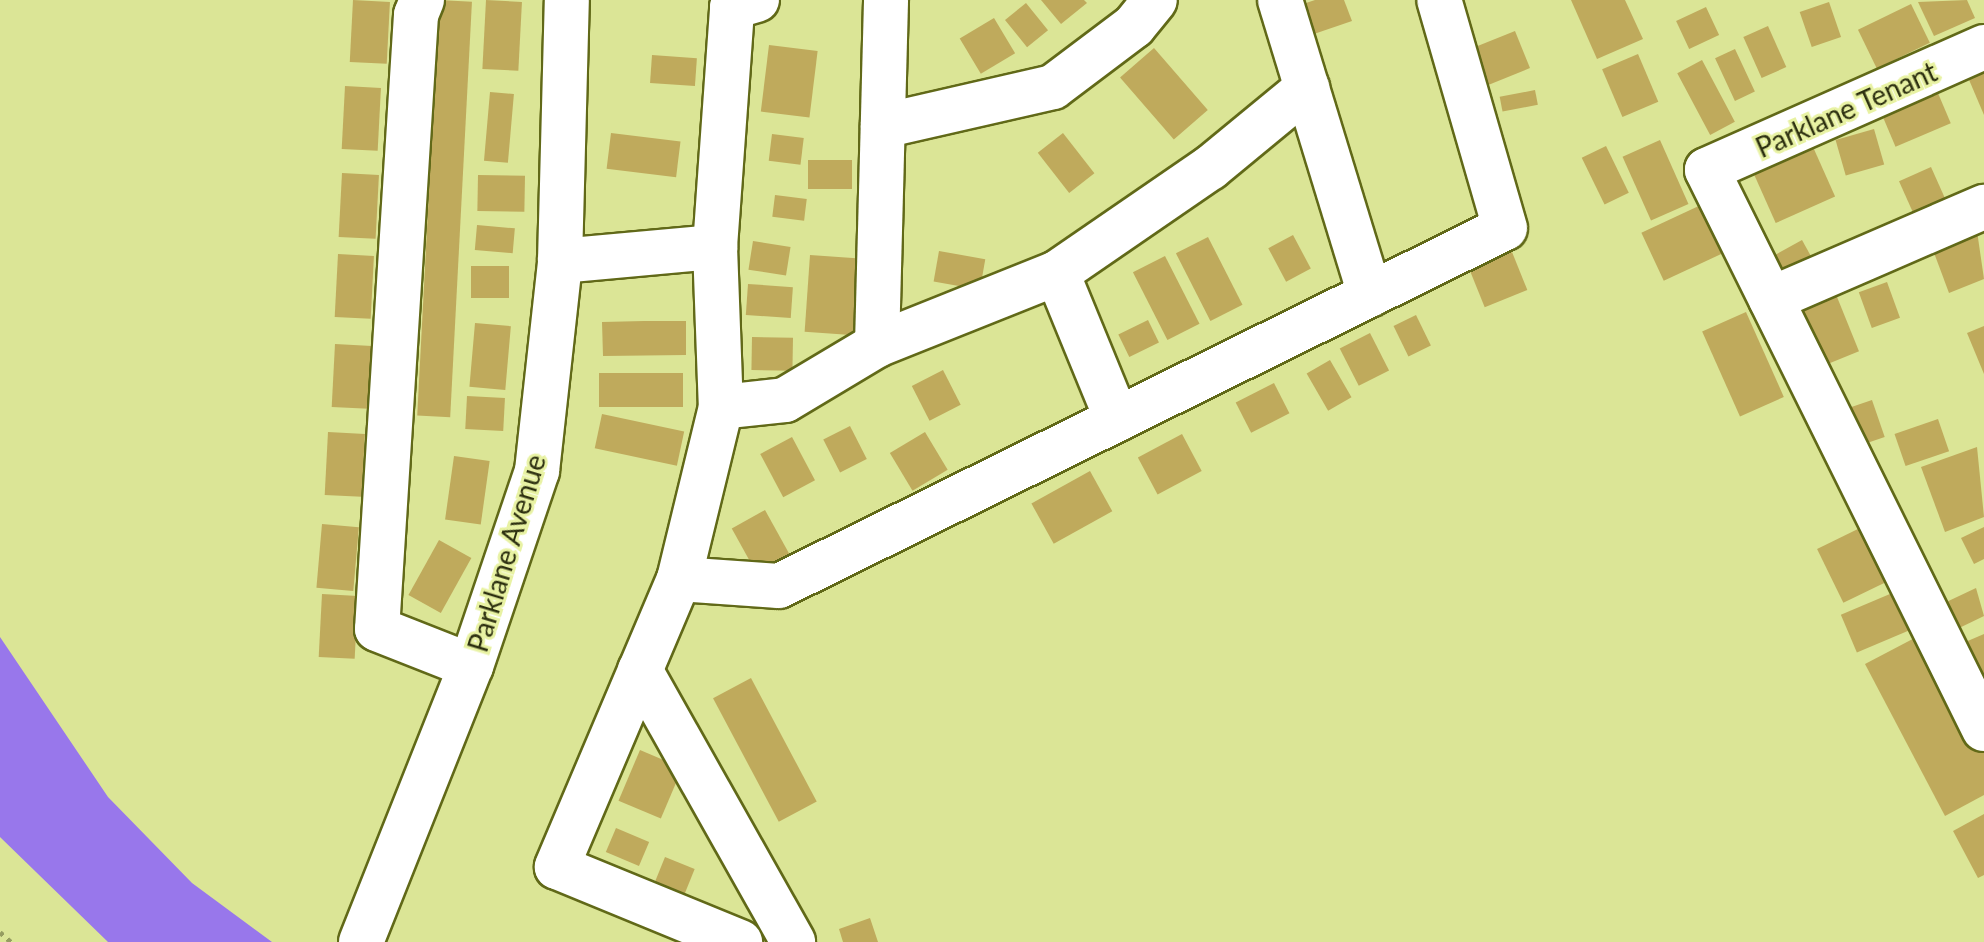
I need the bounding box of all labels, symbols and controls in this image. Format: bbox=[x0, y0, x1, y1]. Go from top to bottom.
street label: Parklane Tenant bbox=[1750, 54, 1942, 164]
street label: Parklane Avenue bbox=[460, 450, 552, 656]

